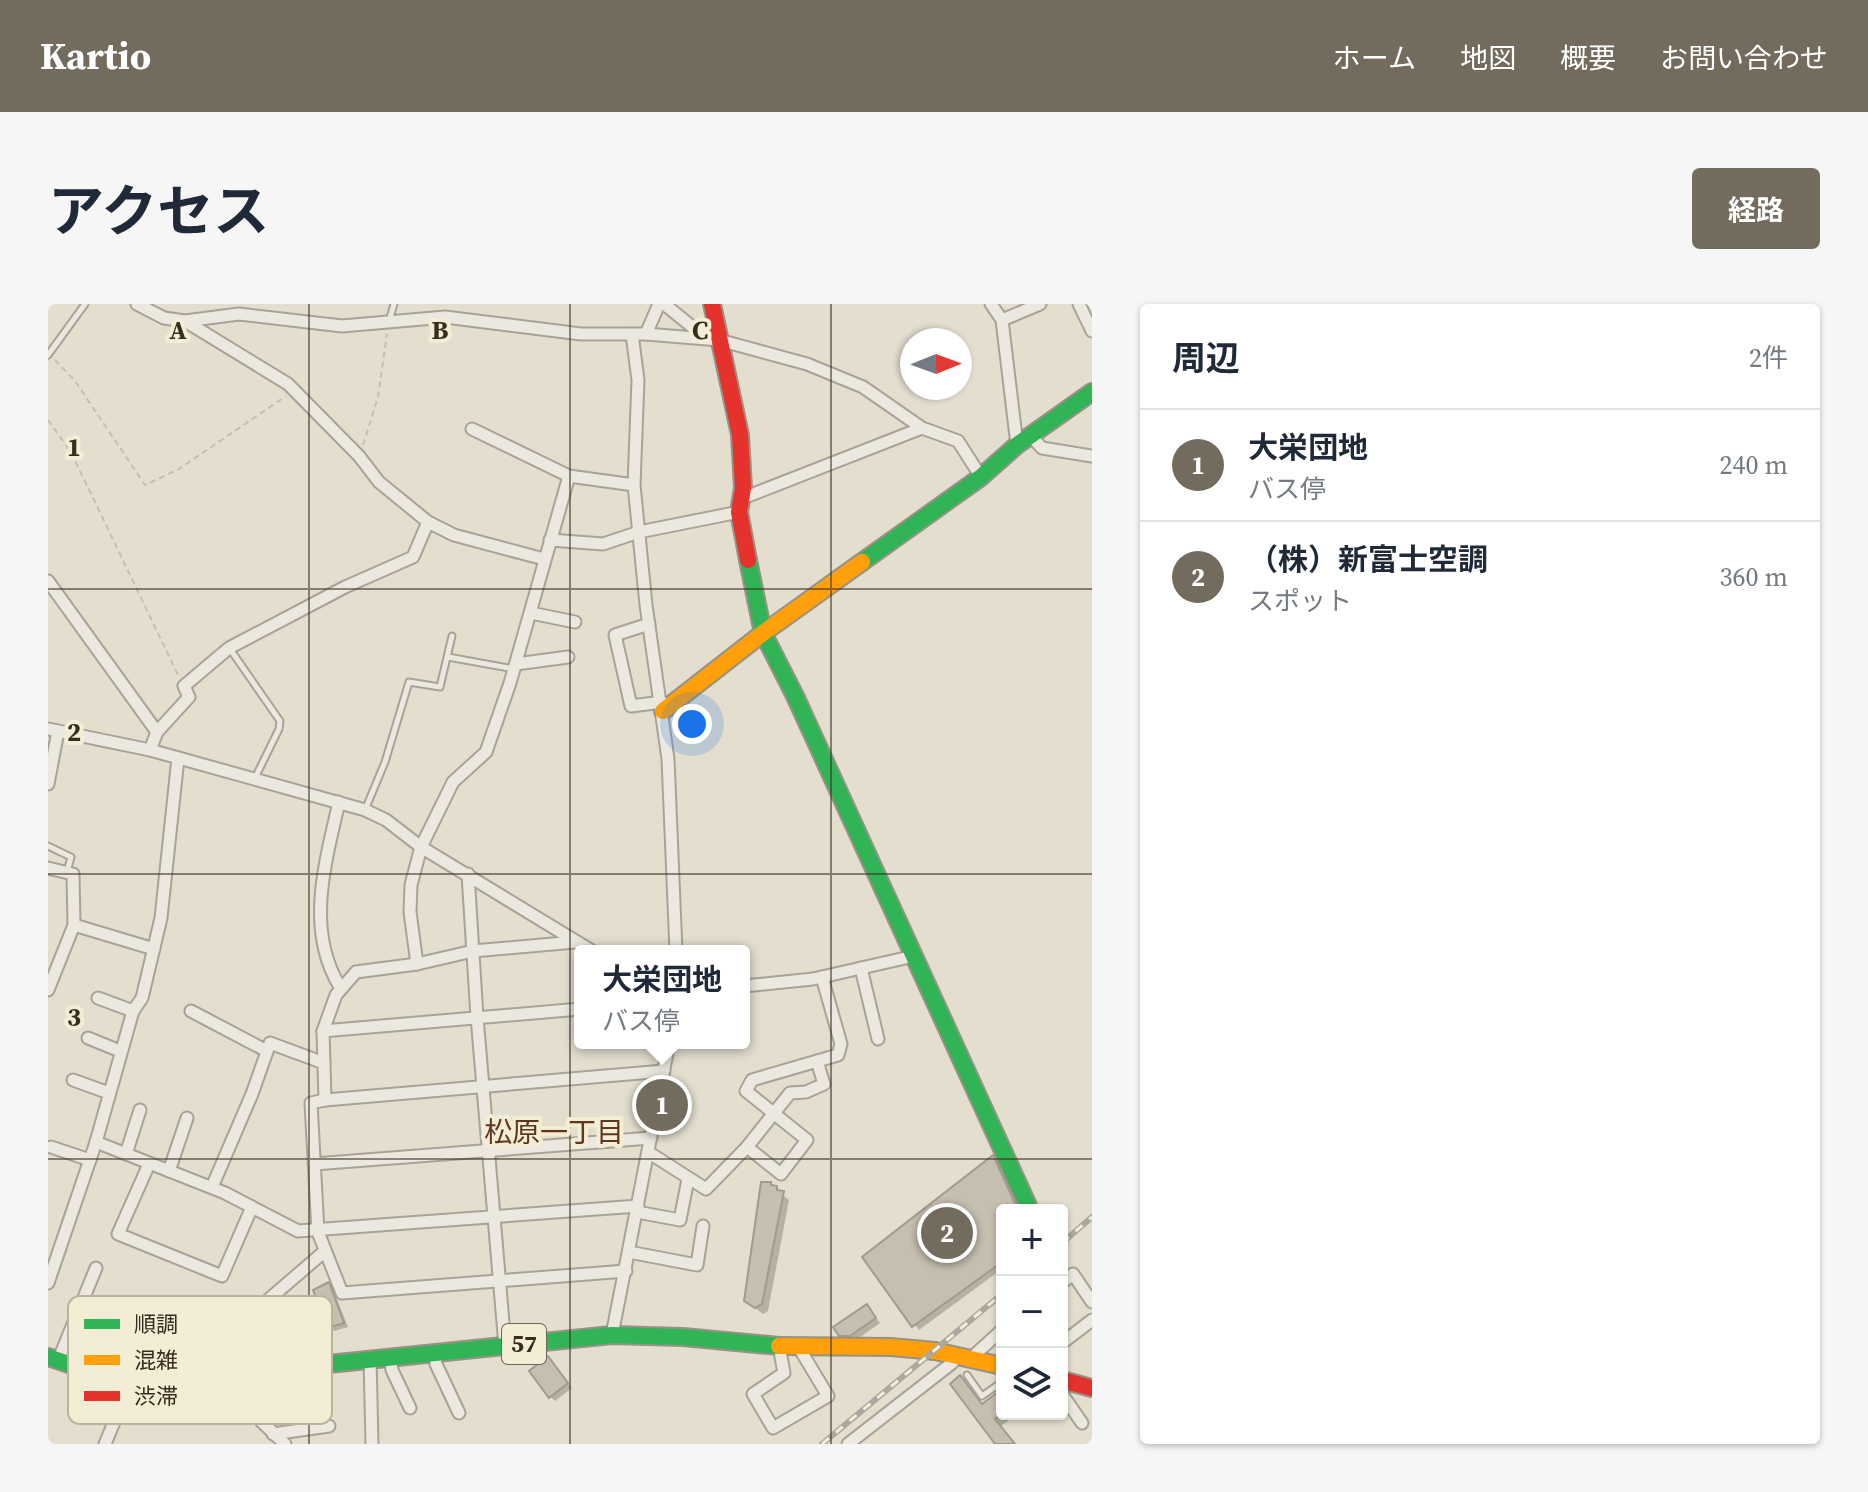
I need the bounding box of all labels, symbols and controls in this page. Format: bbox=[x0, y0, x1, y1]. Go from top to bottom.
text: Kartio bbox=[40, 30, 151, 82]
text: ホーム bbox=[1333, 39, 1416, 77]
text: 地図 bbox=[1460, 39, 1516, 77]
text: 概要 bbox=[1560, 39, 1616, 77]
text: お問い合わせ bbox=[1660, 39, 1828, 77]
button: 経路 bbox=[1692, 168, 1820, 249]
text: アクセス bbox=[48, 173, 269, 250]
text: A bbox=[169, 312, 187, 348]
text: B bbox=[432, 312, 449, 348]
text: C bbox=[692, 312, 708, 348]
north arrow bbox=[900, 328, 972, 400]
text: 周辺 bbox=[1172, 335, 1240, 381]
text: 2件 bbox=[1749, 340, 1788, 376]
text: 大栄団地 bbox=[1248, 427, 1368, 468]
text: 1 bbox=[67, 429, 81, 465]
text: 1 bbox=[1191, 447, 1205, 483]
text: 240 m bbox=[1720, 447, 1788, 483]
text: バス停 bbox=[1248, 471, 1326, 507]
text: （株）新富士空調 bbox=[1248, 539, 1488, 580]
text: 2 bbox=[1191, 559, 1205, 595]
text: 360 m bbox=[1720, 559, 1788, 595]
text: スポット bbox=[1248, 583, 1352, 619]
your location bbox=[672, 704, 712, 744]
text: 2 bbox=[67, 714, 81, 750]
popup bbox=[574, 945, 750, 1049]
text: 大栄団地 bbox=[602, 959, 722, 1000]
text: 3 bbox=[67, 999, 81, 1035]
text: バス停 bbox=[602, 1003, 680, 1039]
pin: 1 bbox=[636, 1075, 688, 1135]
district label: 松原一丁目 bbox=[484, 1113, 624, 1151]
pin: 2 bbox=[921, 1203, 973, 1263]
map controls bbox=[996, 1204, 1068, 1420]
button: + bbox=[996, 1204, 1068, 1276]
button: − bbox=[996, 1276, 1068, 1348]
legend bbox=[68, 1296, 332, 1424]
text: 順調 bbox=[134, 1309, 178, 1339]
road number: 57 bbox=[502, 1324, 546, 1364]
text: 混雑 bbox=[134, 1345, 178, 1375]
button: layers bbox=[996, 1348, 1068, 1420]
text: 渋滞 bbox=[134, 1381, 178, 1411]

